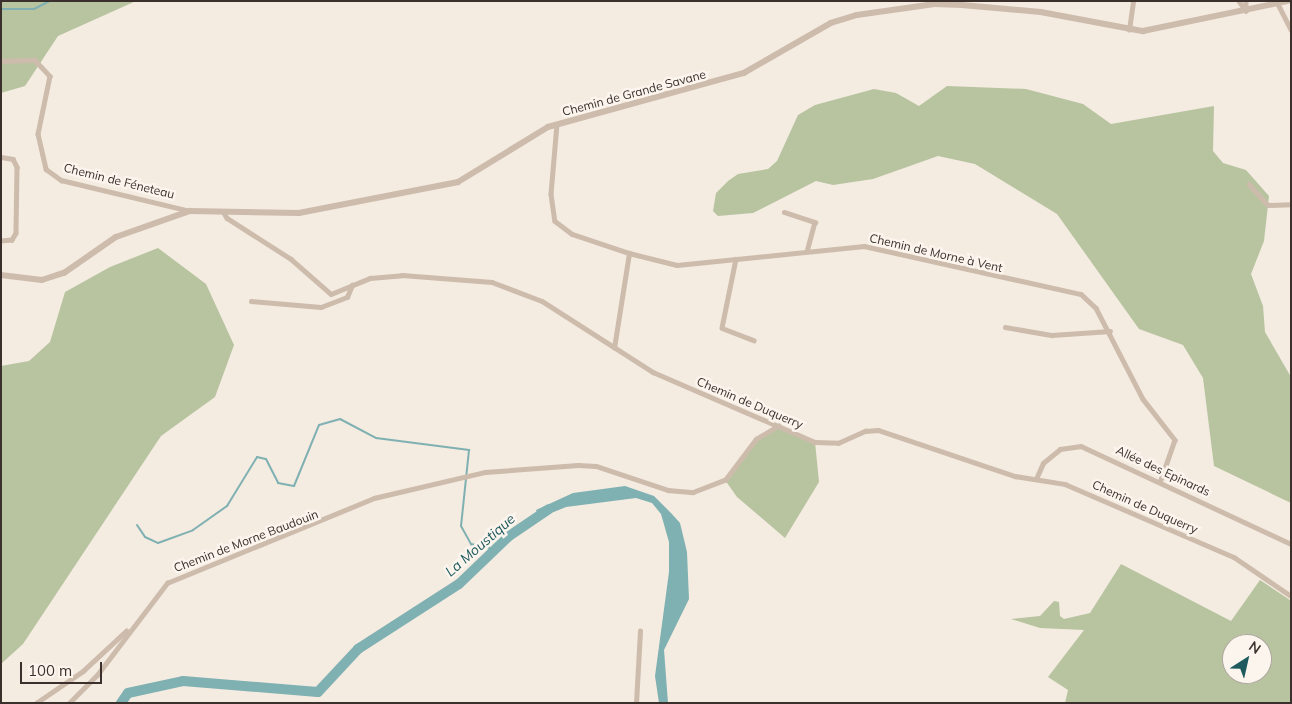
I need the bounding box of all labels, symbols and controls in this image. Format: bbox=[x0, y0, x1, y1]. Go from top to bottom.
street label: Chemin de Grande Savane bbox=[561, 67, 707, 119]
street label: Chemin de Féneteau bbox=[62, 160, 176, 202]
street label: Chemin de Morne à Vent bbox=[868, 231, 1004, 275]
street label: Chemin de Duquerry bbox=[695, 374, 805, 432]
street label: Allée des Epinards bbox=[1114, 443, 1212, 499]
street label: Chemin de Duquerry bbox=[1090, 477, 1200, 537]
street label: Chemin de Morne Baudouin bbox=[172, 507, 320, 575]
water label: La Moustique bbox=[442, 510, 518, 580]
north arrow bbox=[1222, 634, 1272, 684]
text: N bbox=[1246, 637, 1265, 658]
scale bar bbox=[22, 652, 105, 684]
text: 100 m bbox=[28, 661, 72, 680]

